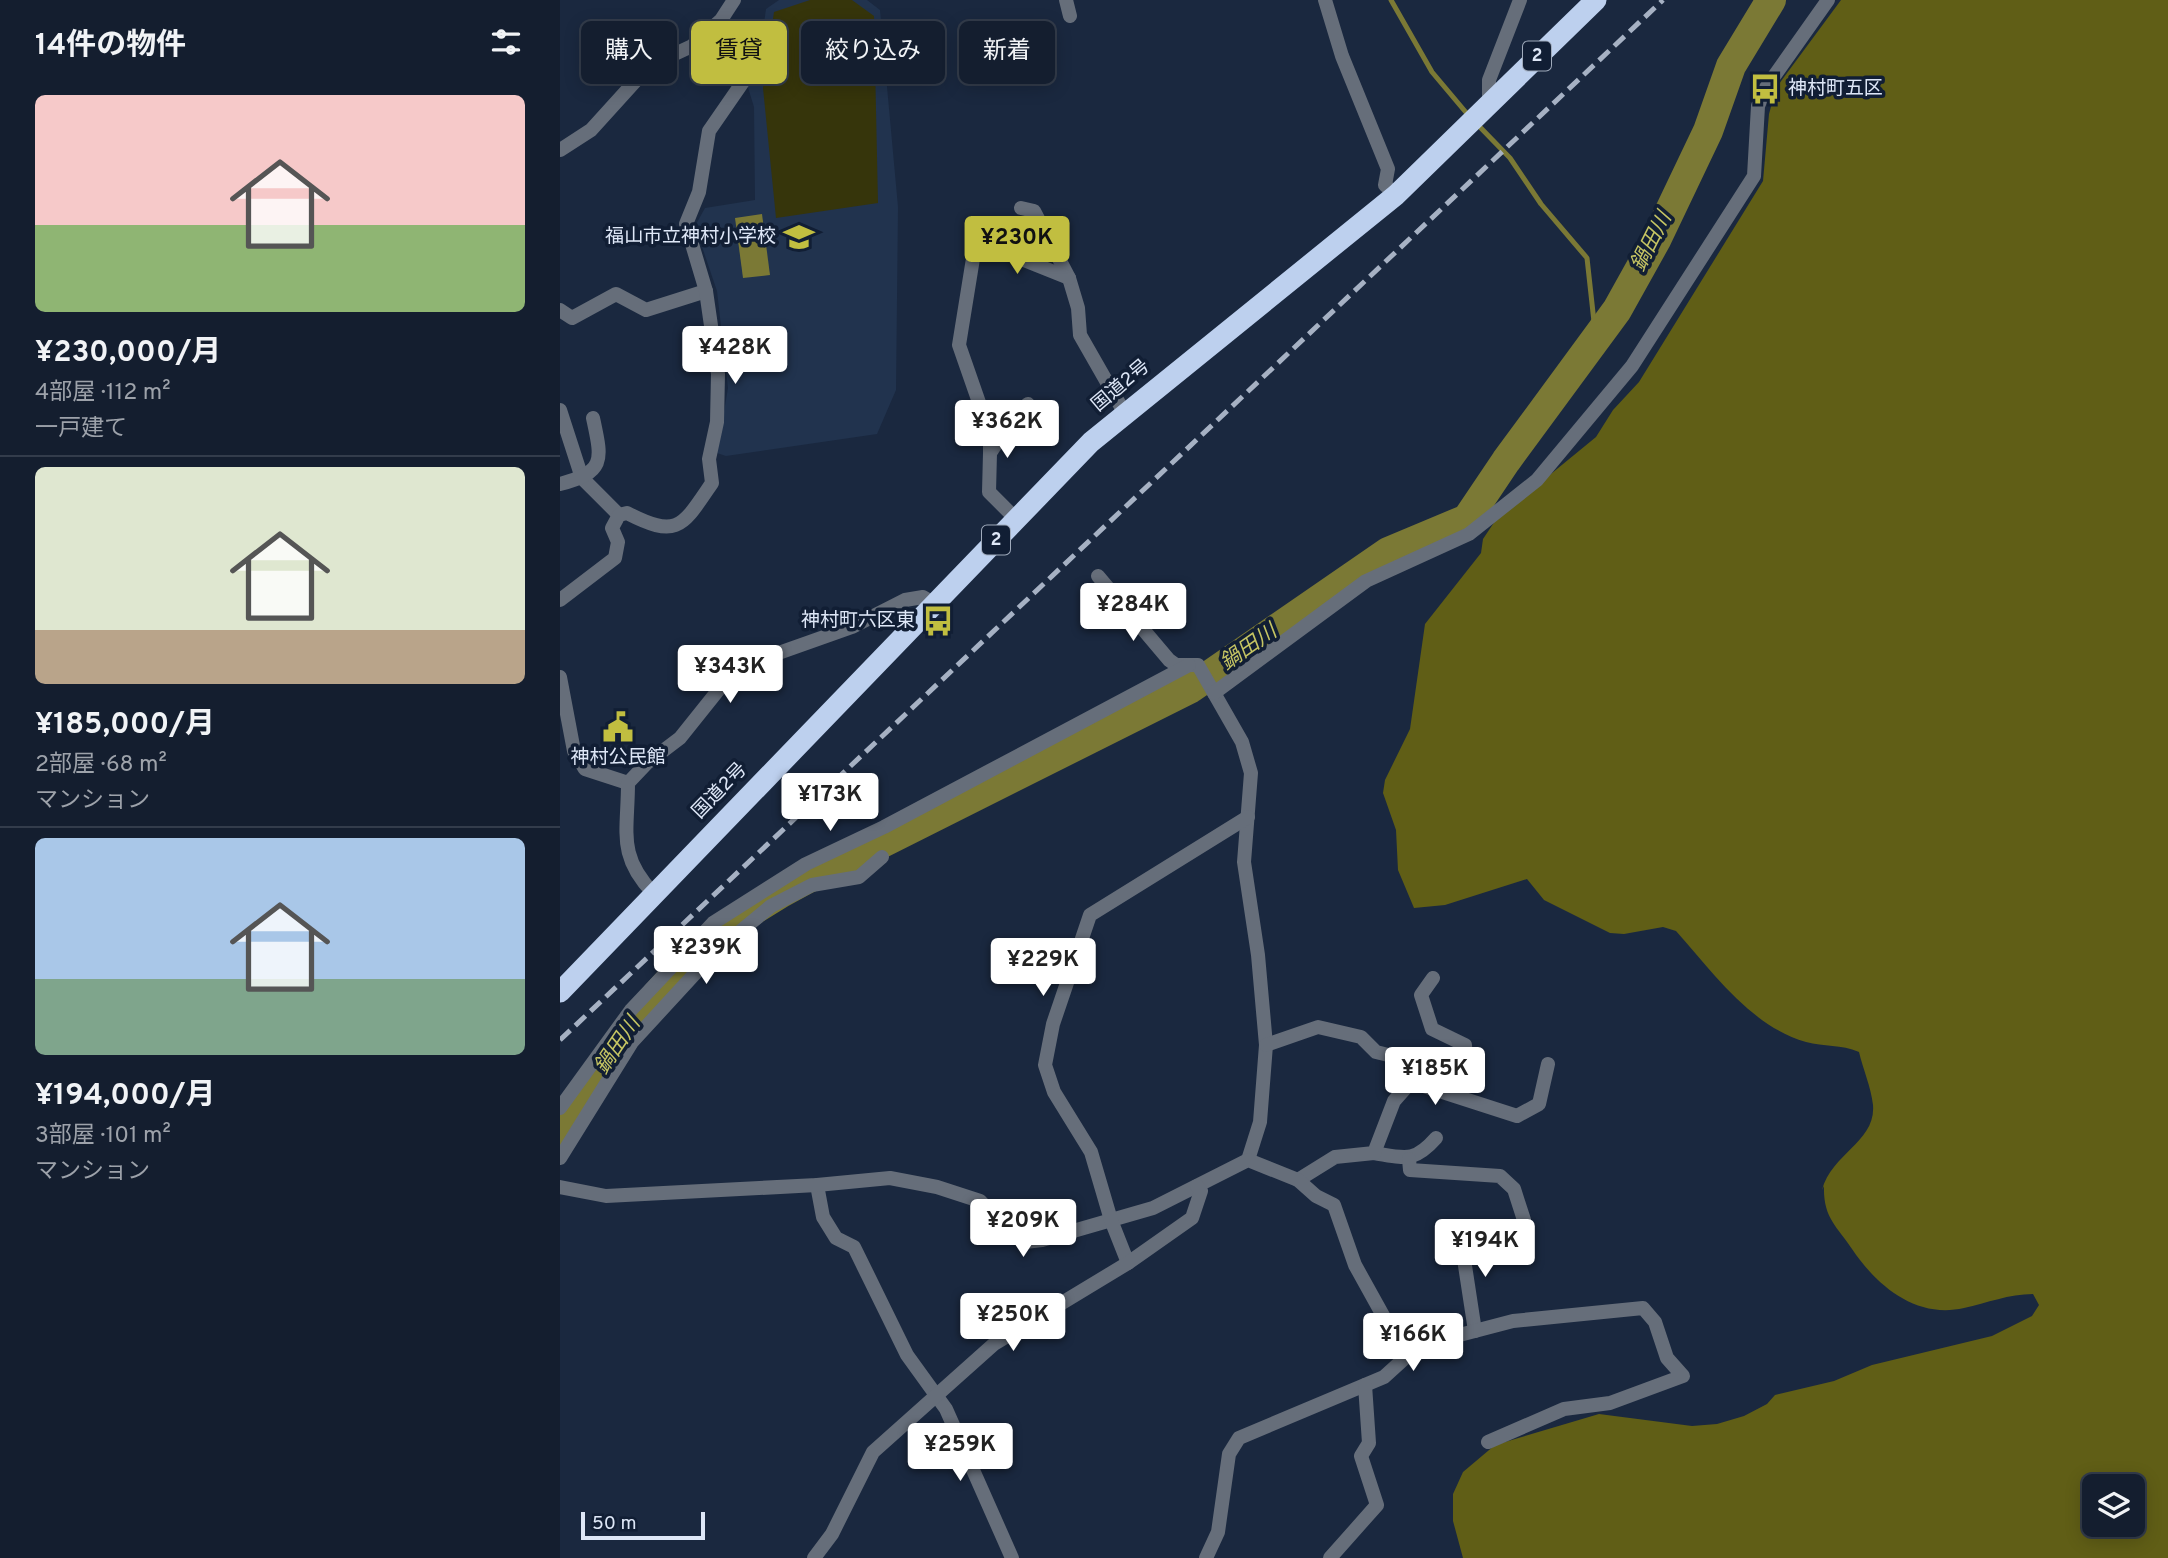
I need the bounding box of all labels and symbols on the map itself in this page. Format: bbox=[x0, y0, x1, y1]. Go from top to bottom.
road number: 2 bbox=[1523, 42, 1551, 70]
bus stop icon: 神村町五区 bbox=[1748, 72, 1782, 106]
place label: 神村町五区 bbox=[1788, 77, 1883, 101]
water label: 鍋田川 bbox=[1626, 206, 1679, 276]
pin: ¥230K bbox=[968, 216, 1066, 276]
school or university icon: 福山市立神村小学校 bbox=[782, 220, 816, 254]
place label: 福山市立神村小学校 bbox=[605, 225, 776, 249]
pin: ¥428K bbox=[686, 326, 784, 386]
street label: 国道2号 bbox=[1087, 355, 1155, 417]
pin: ¥362K bbox=[958, 400, 1056, 460]
road number: 2 bbox=[982, 526, 1010, 554]
pin: ¥284K bbox=[1084, 584, 1182, 643]
bus stop icon: 神村町六区東 bbox=[921, 604, 955, 638]
place label: 神村町六区東 bbox=[801, 609, 915, 633]
water label: 鍋田川 bbox=[1215, 618, 1284, 677]
pin: ¥343K bbox=[681, 646, 779, 705]
public building icon: 神村公民館 bbox=[601, 710, 635, 744]
place label: 神村公民館 bbox=[570, 746, 666, 770]
street label: 国道2号 bbox=[688, 758, 752, 824]
pin: ¥173K bbox=[781, 774, 879, 833]
pin: ¥239K bbox=[657, 926, 755, 986]
pin: ¥229K bbox=[994, 939, 1092, 998]
water label: 鍋田川 bbox=[589, 1011, 648, 1080]
pin: ¥185K bbox=[1386, 1048, 1484, 1107]
pin: ¥209K bbox=[974, 1200, 1072, 1259]
pin: ¥194K bbox=[1436, 1220, 1534, 1279]
pin: ¥250K bbox=[964, 1294, 1062, 1353]
pin: ¥166K bbox=[1364, 1314, 1462, 1373]
pin: ¥259K bbox=[911, 1424, 1009, 1483]
scale bar bbox=[581, 1509, 705, 1541]

